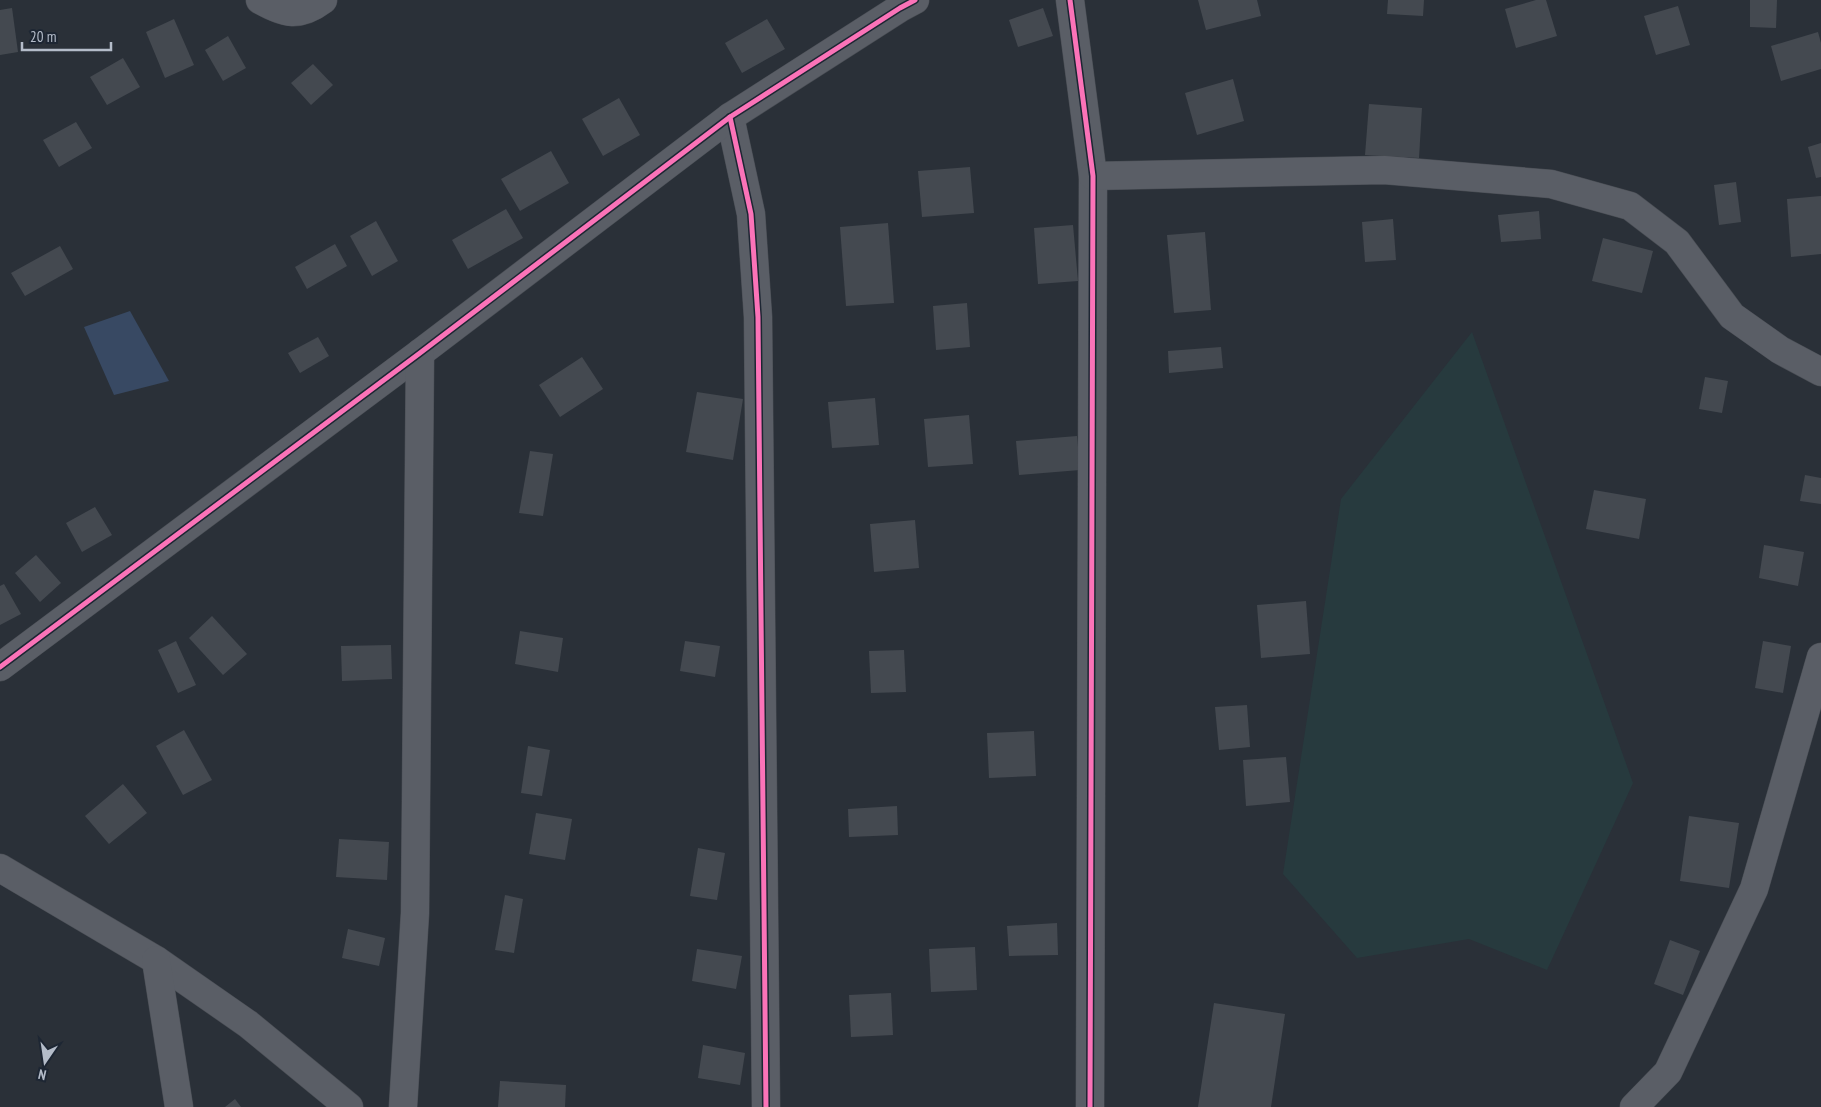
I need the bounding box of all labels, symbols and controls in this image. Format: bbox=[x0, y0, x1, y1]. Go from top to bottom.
scale bar bbox=[22, 20, 111, 52]
text: 20 m bbox=[30, 27, 56, 46]
north arrow bbox=[20, 1037, 70, 1087]
text: N bbox=[36, 1065, 48, 1084]

